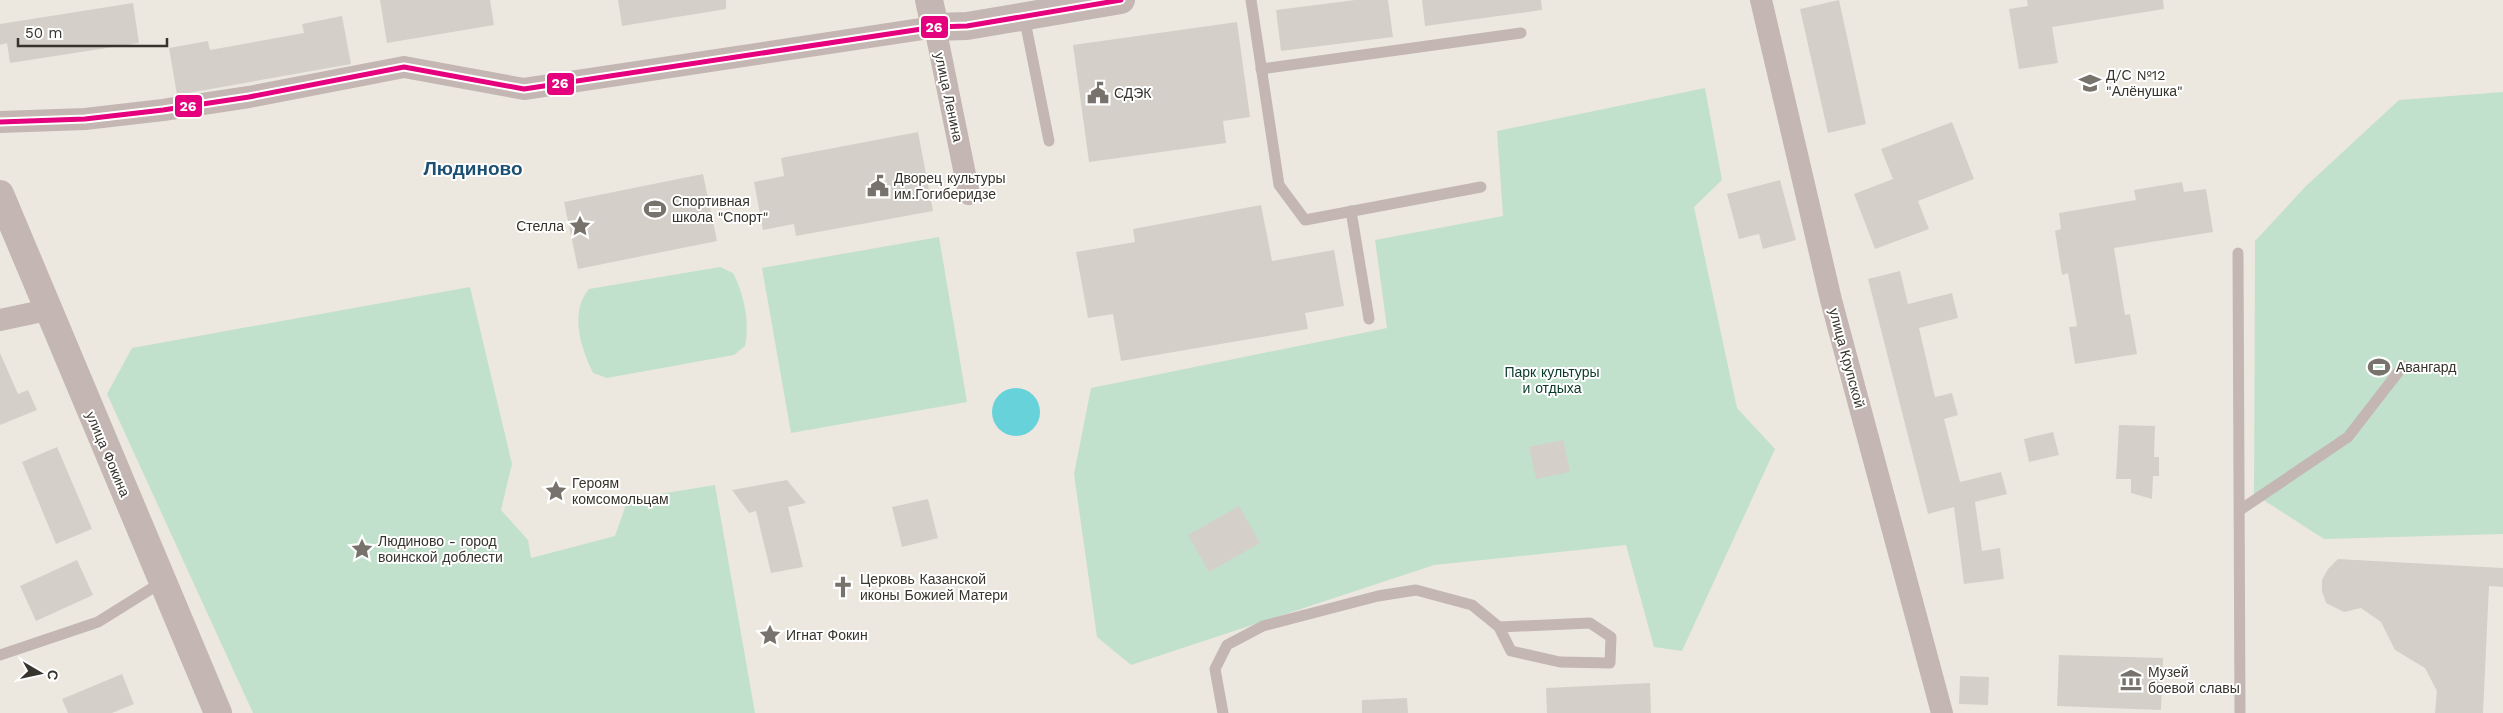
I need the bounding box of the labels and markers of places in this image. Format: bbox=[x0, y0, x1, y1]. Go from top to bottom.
place label: Д/С №12 "Алёнушка" bbox=[2106, 67, 2183, 99]
school or university icon: Д/С №12 "Алёнушка" bbox=[2077, 70, 2103, 96]
public building icon: СДЭК bbox=[1085, 80, 1111, 106]
place label: СДЭК bbox=[1114, 85, 1152, 101]
place label: Дворец культуры им.Гогиберидзе bbox=[894, 170, 1006, 202]
public building icon: Дворец культуры им.Гогиберидзе bbox=[865, 173, 891, 199]
place label: Спортивная школа "Спорт" bbox=[672, 193, 768, 225]
sports icon: Спортивная школа "Спорт" bbox=[642, 196, 668, 222]
place icon: Стелла bbox=[567, 213, 593, 239]
place label: Стелла bbox=[516, 218, 564, 234]
sports icon: Авангард bbox=[2366, 354, 2392, 380]
place label: Авангард bbox=[2396, 359, 2456, 375]
place label: Героям комсомольцам bbox=[572, 475, 669, 507]
place icon: Героям комсомольцам bbox=[543, 478, 569, 504]
place label: Людиново - город воинской доблести bbox=[378, 533, 503, 565]
place icon: Людиново - город воинской доблести bbox=[349, 536, 375, 562]
place label: Церковь Казанской иконы Божией Матери bbox=[860, 571, 1008, 603]
church icon: Церковь Казанской иконы Божией Матери bbox=[830, 574, 856, 600]
place icon: Игнат Фокин bbox=[757, 622, 783, 648]
place label: Игнат Фокин bbox=[786, 627, 868, 643]
place label: Музей боевой славы bbox=[2148, 664, 2240, 696]
museum icon: Музей боевой славы bbox=[2118, 667, 2144, 693]

